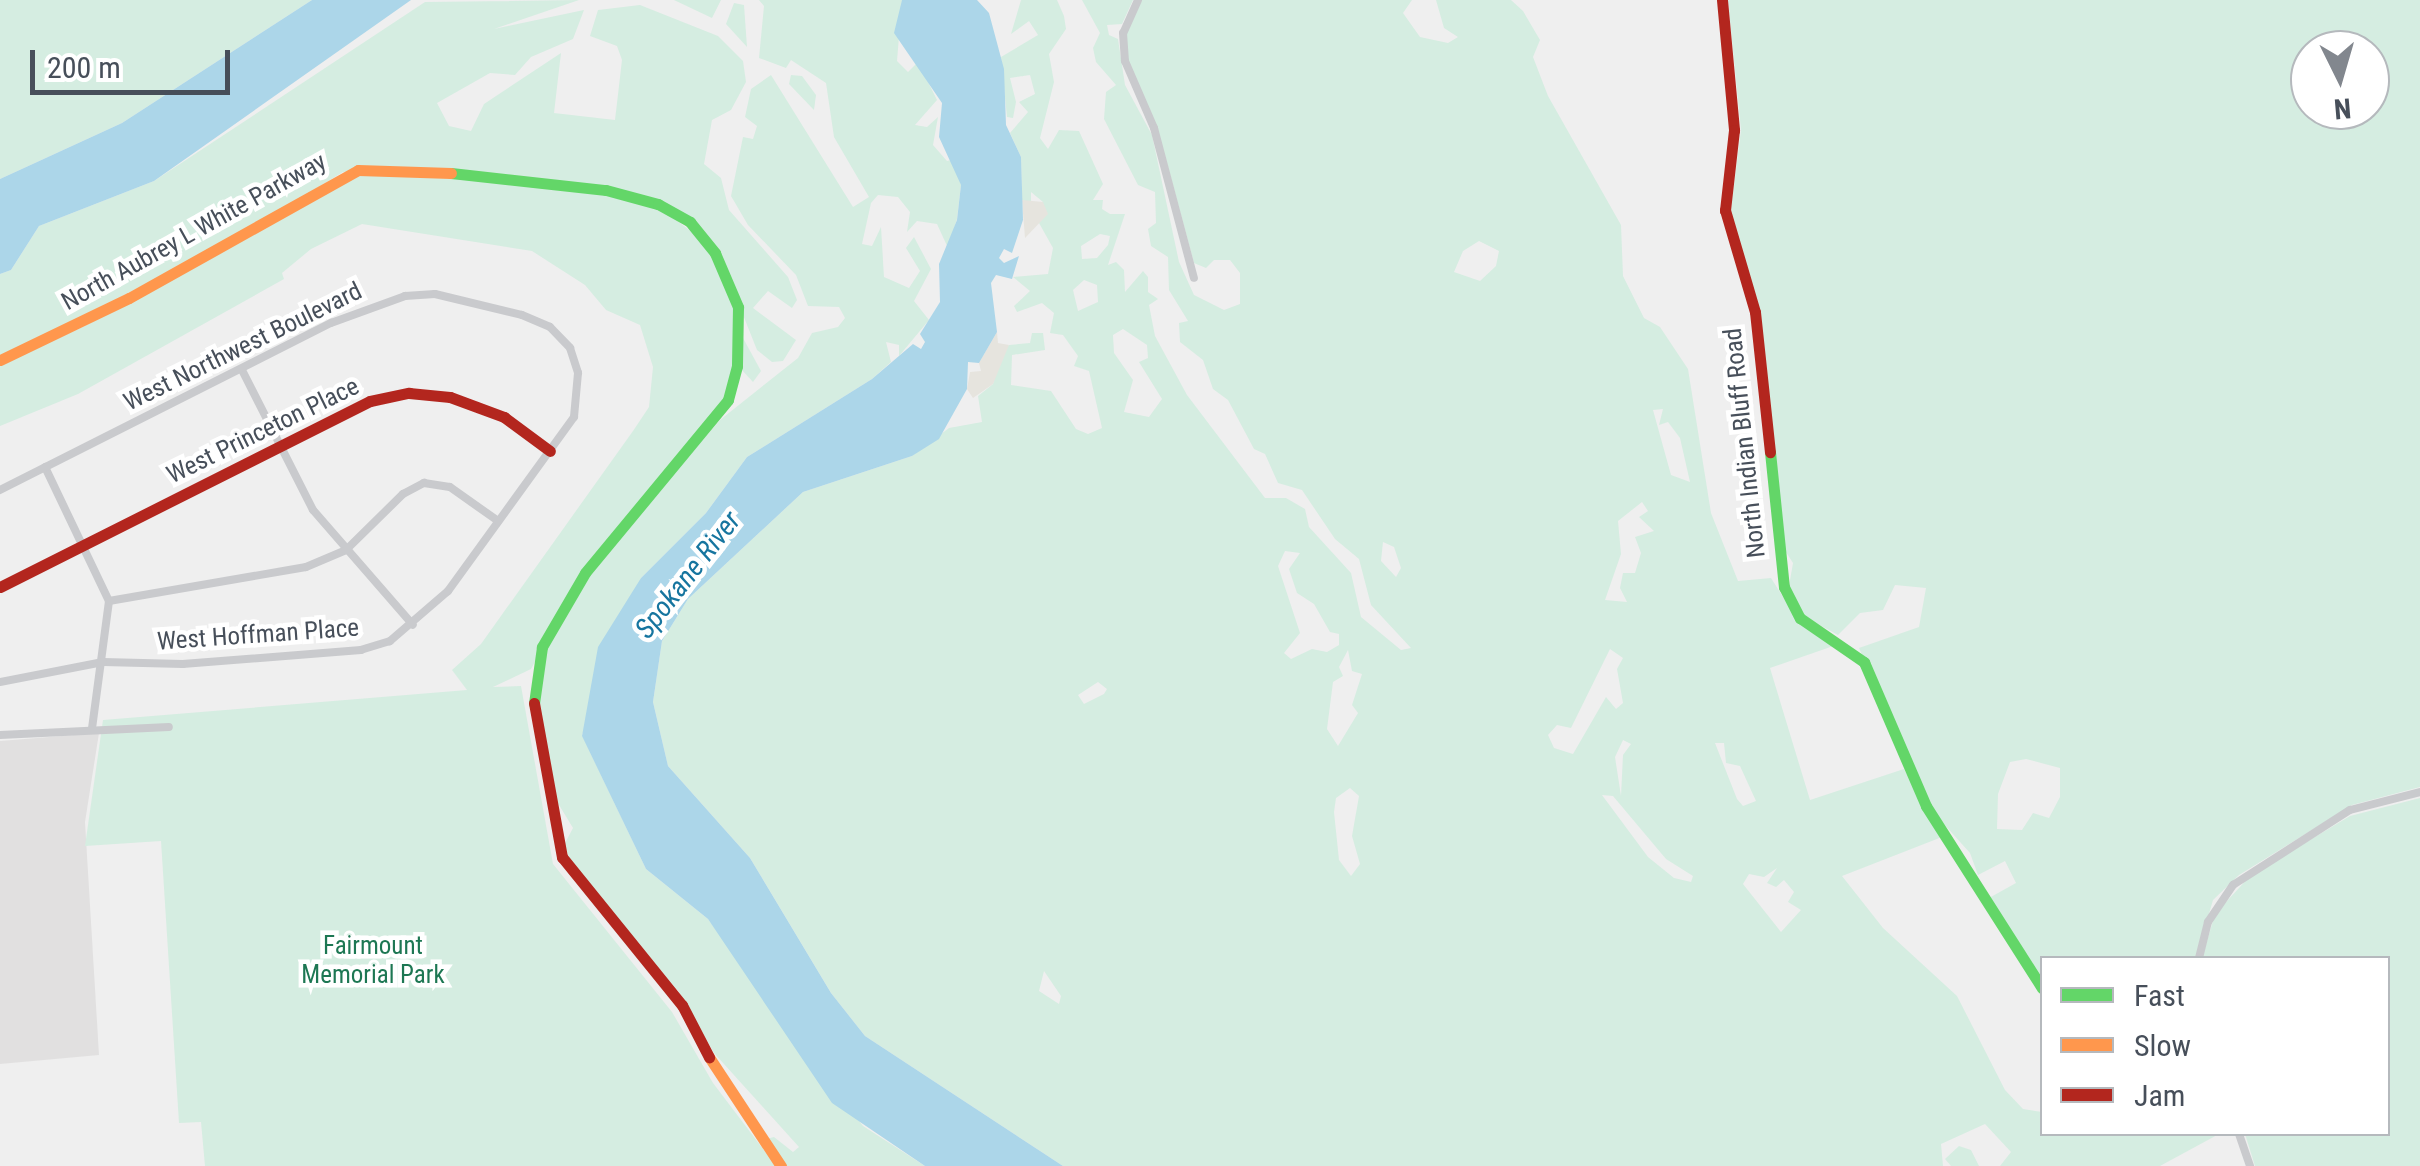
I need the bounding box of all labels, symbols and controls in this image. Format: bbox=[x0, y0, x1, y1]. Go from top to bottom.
scale bar bbox=[35, 30, 235, 92]
north arrow bbox=[2290, 30, 2390, 130]
text: 200 m bbox=[47, 50, 121, 85]
text: N bbox=[2333, 91, 2352, 126]
street label: North Aubrey L White Parkway bbox=[57, 147, 331, 317]
street label: West Northwest Boulevard bbox=[119, 276, 367, 418]
street label: North Indian Bluff Road bbox=[1718, 327, 1772, 559]
street label: West Princeton Place bbox=[162, 372, 364, 490]
water label: Spokane River bbox=[628, 505, 748, 645]
street label: West Hoffman Place bbox=[156, 613, 360, 657]
park label: Fairmount Memorial Park bbox=[301, 932, 445, 991]
legend bbox=[2040, 956, 2390, 1136]
text: Fast bbox=[2134, 978, 2185, 1013]
text: Slow bbox=[2134, 1028, 2191, 1063]
text: Jam bbox=[2134, 1078, 2185, 1113]

